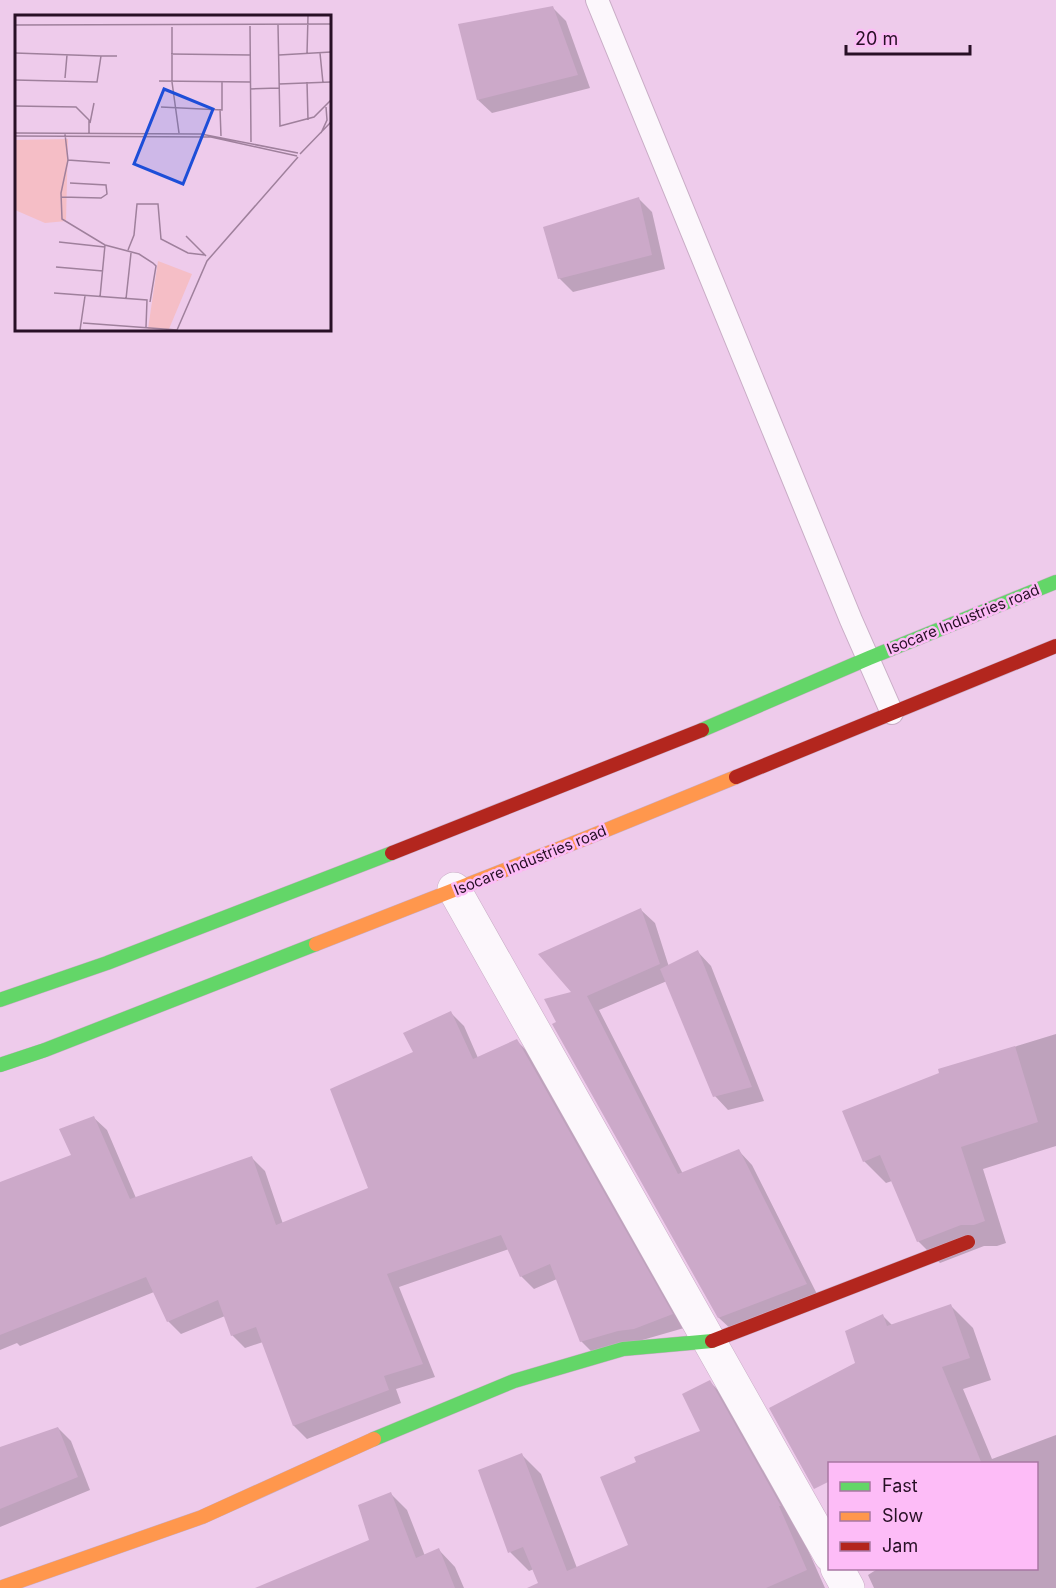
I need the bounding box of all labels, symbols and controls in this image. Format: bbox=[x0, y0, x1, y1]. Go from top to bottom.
inset map bbox=[15, 15, 332, 332]
scale bar bbox=[846, 18, 970, 56]
text: 20 m bbox=[855, 28, 898, 49]
street label: Isocare Industries road bbox=[884, 580, 1042, 658]
street label: Isocare Industries road bbox=[451, 821, 609, 899]
legend bbox=[828, 1462, 1038, 1570]
text: Fast bbox=[882, 1475, 918, 1496]
text: Slow bbox=[882, 1505, 923, 1526]
text: Jam bbox=[882, 1535, 918, 1556]

